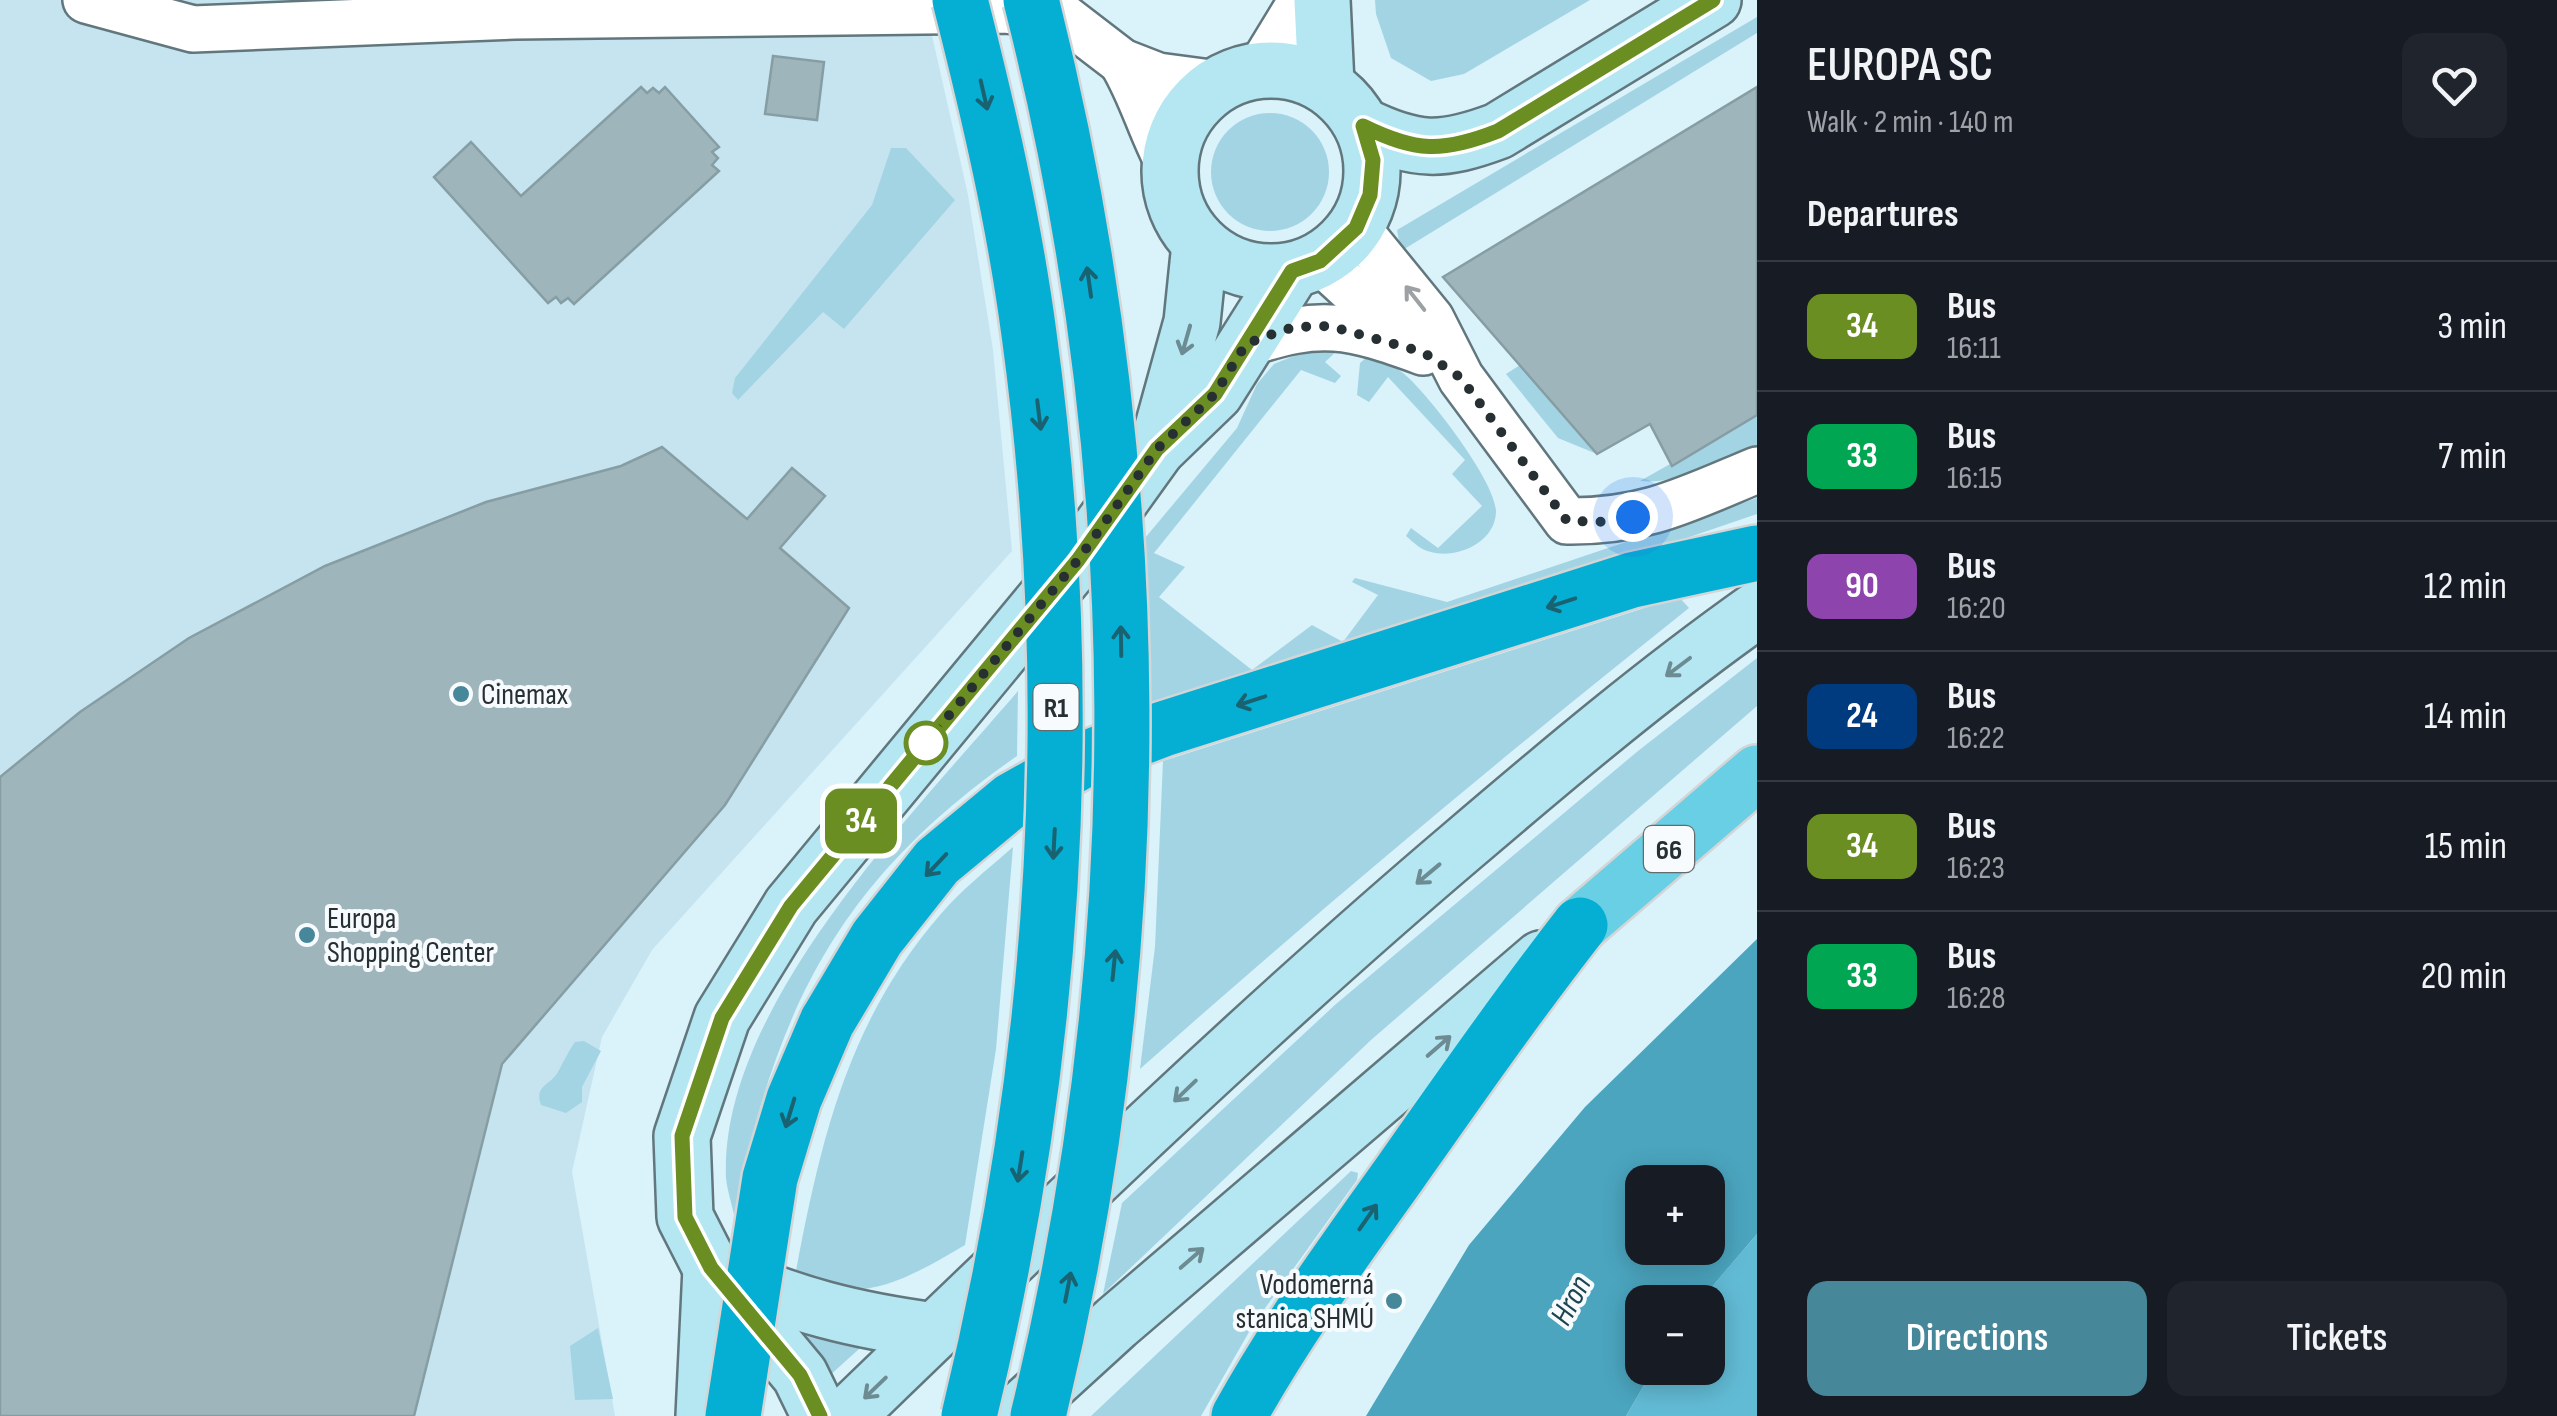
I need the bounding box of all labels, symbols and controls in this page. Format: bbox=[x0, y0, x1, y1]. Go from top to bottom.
button: heart bbox=[2402, 33, 2507, 138]
text: EUROPA SC bbox=[1807, 37, 1993, 94]
one-way arrow bbox=[976, 78, 994, 110]
text: Walk · 2 min · 140 m bbox=[1807, 103, 2014, 142]
text: Departures bbox=[1807, 192, 1959, 237]
one-way arrow bbox=[1079, 267, 1097, 299]
text: Bus bbox=[1947, 284, 1996, 329]
one-way arrow bbox=[1404, 286, 1426, 312]
text: 3 min bbox=[2437, 304, 2507, 349]
text: 34 bbox=[1846, 305, 1878, 348]
one-way arrow bbox=[1176, 324, 1195, 356]
text: 16:11 bbox=[1947, 329, 2001, 368]
one-way arrow bbox=[1030, 398, 1049, 430]
text: Bus bbox=[1947, 414, 1996, 459]
text: 7 min bbox=[2438, 434, 2507, 479]
text: 33 bbox=[1846, 435, 1878, 478]
text: 16:15 bbox=[1947, 459, 2002, 498]
your location bbox=[1608, 492, 1658, 542]
text: Bus bbox=[1947, 544, 1996, 589]
text: 12 min bbox=[2424, 564, 2507, 609]
text: 90 bbox=[1845, 565, 1879, 608]
text: 16:20 bbox=[1947, 589, 2006, 628]
one-way arrow bbox=[1546, 595, 1577, 613]
one-way arrow bbox=[1111, 625, 1130, 657]
one-way arrow bbox=[1665, 656, 1692, 677]
text: Bus bbox=[1947, 674, 1996, 719]
place label: Cinemax bbox=[481, 677, 568, 713]
marker: Cinemax bbox=[450, 683, 472, 705]
road number: R1 bbox=[1034, 684, 1078, 730]
one-way arrow bbox=[1236, 694, 1268, 712]
text: 14 min bbox=[2424, 694, 2507, 739]
text: 24 bbox=[1846, 695, 1878, 738]
text: 16:22 bbox=[1947, 719, 2005, 758]
unlabelled marker bbox=[905, 722, 947, 764]
line badge: 34 bbox=[816, 788, 906, 854]
text: 34 bbox=[845, 800, 877, 843]
text: Bus bbox=[1947, 804, 1996, 849]
text: 15 min bbox=[2425, 824, 2507, 869]
text: 34 bbox=[1846, 825, 1878, 868]
road number: 66 bbox=[1644, 826, 1694, 872]
one-way arrow bbox=[1044, 827, 1063, 859]
text: 16:23 bbox=[1947, 849, 2005, 888]
one-way arrow bbox=[924, 853, 948, 877]
one-way arrow bbox=[1416, 863, 1441, 886]
place label: Europa Shopping Center bbox=[327, 901, 494, 971]
marker: Europa Shopping Center bbox=[296, 924, 318, 946]
text: Bus bbox=[1947, 934, 1996, 979]
one-way arrow bbox=[1105, 950, 1124, 982]
text: 20 min bbox=[2421, 954, 2507, 999]
text: 33 bbox=[1846, 955, 1878, 998]
text: 16:28 bbox=[1947, 979, 2005, 1018]
one-way arrow bbox=[1425, 1036, 1451, 1058]
one-way arrow bbox=[1174, 1079, 1198, 1103]
one-way arrow bbox=[780, 1096, 798, 1128]
one-way arrow bbox=[1010, 1150, 1028, 1183]
map controls bbox=[1625, 1165, 1725, 1385]
button: + bbox=[1625, 1165, 1725, 1265]
one-way arrow bbox=[1357, 1204, 1378, 1232]
one-way arrow bbox=[1179, 1246, 1204, 1269]
place label: Vodomerná stanica SHMÚ bbox=[1236, 1267, 1374, 1337]
water label: Hron bbox=[1542, 1269, 1600, 1332]
one-way arrow bbox=[1059, 1272, 1078, 1304]
button: Directions bbox=[1807, 1281, 2147, 1396]
button: Tickets bbox=[2167, 1281, 2507, 1396]
button: − bbox=[1625, 1285, 1725, 1385]
marker: Vodomerná stanica SHMÚ bbox=[1383, 1290, 1405, 1312]
one-way arrow bbox=[864, 1376, 888, 1400]

